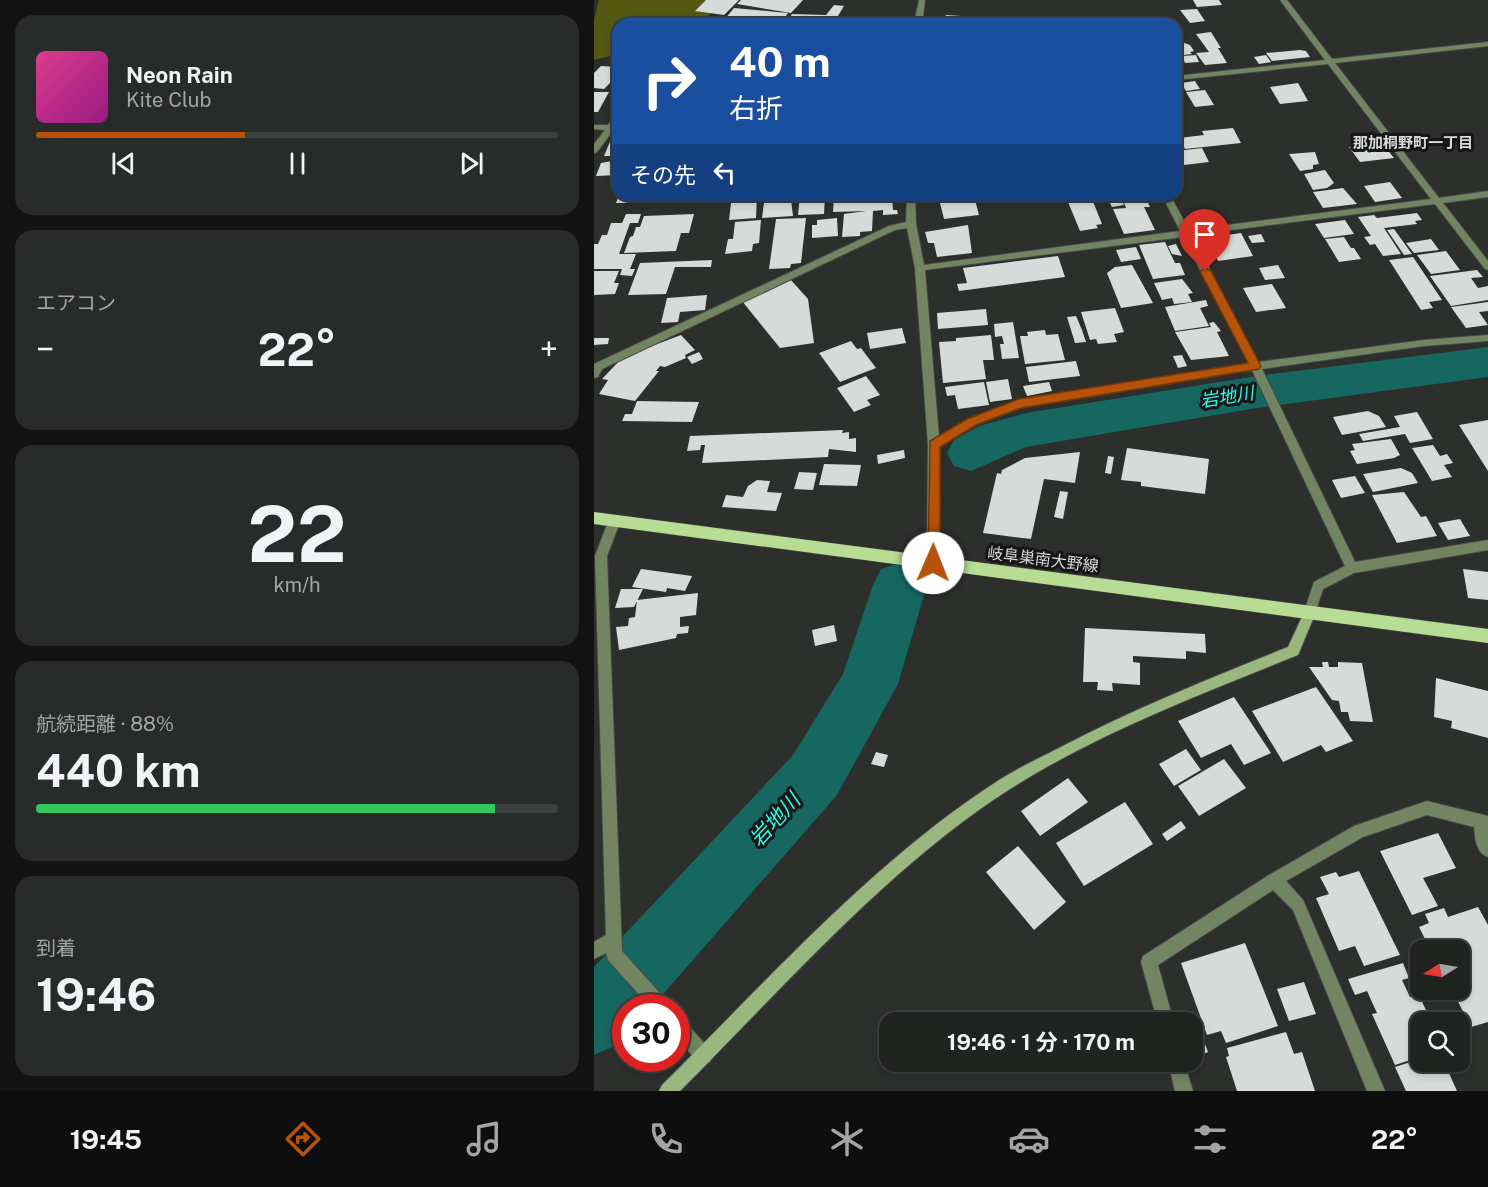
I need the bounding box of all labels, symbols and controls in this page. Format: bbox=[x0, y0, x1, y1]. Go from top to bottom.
text: 40 m bbox=[729, 37, 831, 86]
icon: right bbox=[630, 42, 708, 120]
text: Neon Rain bbox=[126, 62, 233, 88]
text: Kite Club bbox=[126, 88, 211, 112]
text: 右折 bbox=[729, 92, 783, 124]
district label: 那加桐野町一丁目 bbox=[1353, 134, 1473, 151]
icon: previous bbox=[107, 147, 140, 180]
icon: pause bbox=[281, 147, 314, 180]
icon: next bbox=[455, 147, 488, 180]
icon: left bbox=[708, 156, 741, 189]
text: その先 bbox=[630, 162, 696, 188]
pin bbox=[1179, 209, 1230, 271]
icon: arrive bbox=[1188, 218, 1221, 251]
text: エアコン bbox=[36, 291, 116, 315]
text: 22° bbox=[258, 323, 336, 376]
text: − bbox=[36, 330, 54, 368]
text: + bbox=[540, 330, 558, 368]
water label: 岩地川 bbox=[1199, 382, 1257, 411]
text: 22 bbox=[247, 488, 347, 580]
position arrow bbox=[901, 531, 965, 595]
street label: 岐阜巣南大野線 bbox=[986, 543, 1100, 576]
text: km/h bbox=[273, 573, 321, 597]
text: 航続距離 · 88% bbox=[36, 712, 174, 736]
text: 440 km bbox=[36, 744, 201, 797]
water label: 岩地川 bbox=[744, 786, 806, 851]
text: 到着 bbox=[36, 936, 76, 960]
north arrow bbox=[1410, 940, 1470, 1000]
map controls bbox=[1410, 940, 1470, 1072]
text: 19:46 bbox=[36, 968, 156, 1021]
speed limit sign: 30 bbox=[612, 994, 690, 1072]
button: search bbox=[1410, 1012, 1470, 1072]
text: 19:46 · 1 分 · 170 m bbox=[947, 1029, 1135, 1055]
icon: directions bbox=[282, 1118, 324, 1160]
icon: music bbox=[463, 1118, 505, 1160]
icon: phone bbox=[645, 1118, 687, 1160]
icon: climate bbox=[826, 1118, 868, 1160]
icon: car bbox=[1008, 1118, 1050, 1160]
icon: filters bbox=[1189, 1118, 1231, 1160]
text: 19:45 bbox=[70, 1123, 142, 1155]
text: 22° bbox=[1371, 1123, 1418, 1155]

